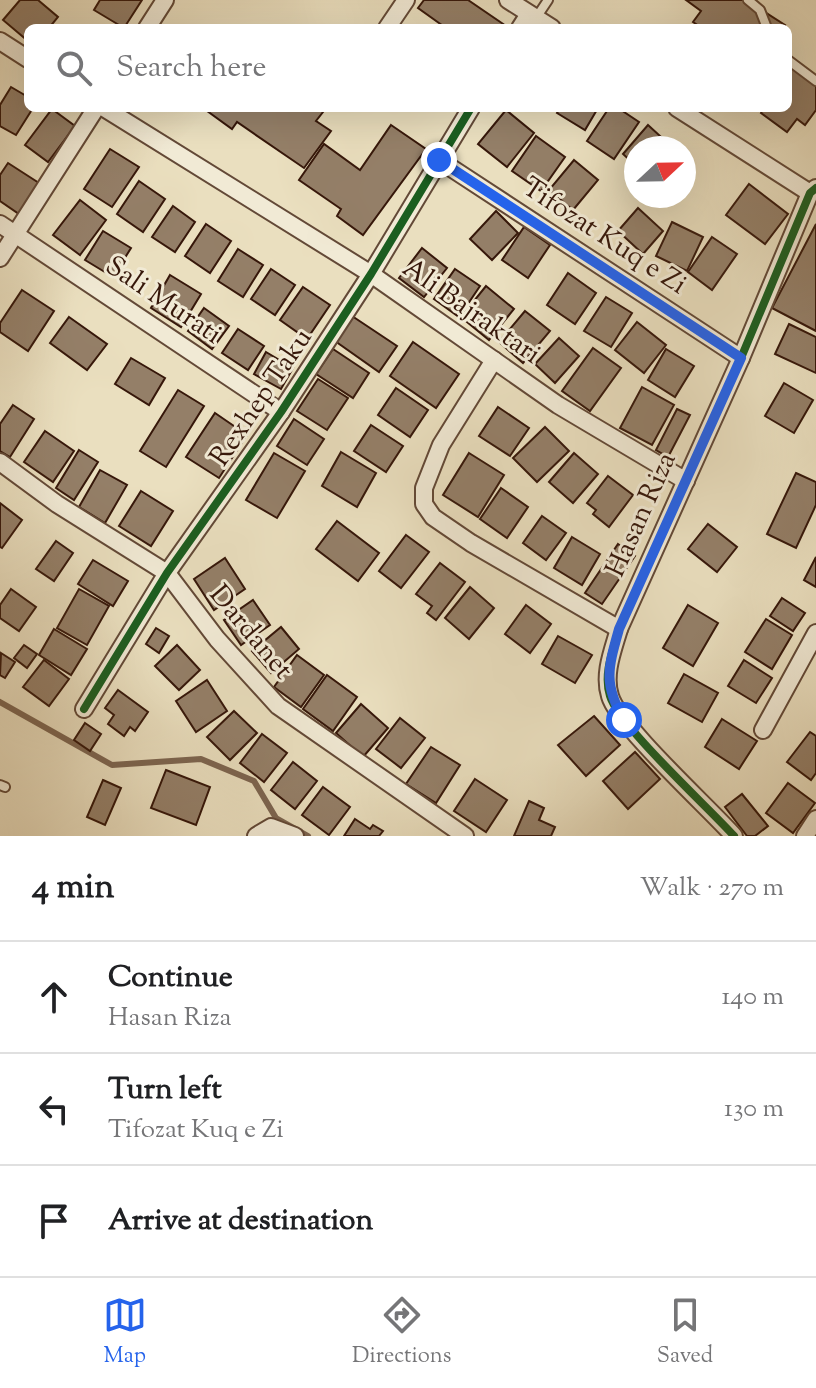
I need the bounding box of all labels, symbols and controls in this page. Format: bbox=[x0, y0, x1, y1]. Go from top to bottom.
search box bbox=[24, 24, 792, 112]
icon: search bbox=[52, 46, 96, 90]
text: Search here bbox=[116, 47, 266, 90]
north arrow bbox=[624, 136, 696, 208]
route end bbox=[421, 142, 457, 178]
street label: Tifozat Kuq e Zi bbox=[514, 169, 694, 305]
street label: Sali Murati bbox=[97, 247, 230, 355]
street label: Ali Bajraktari bbox=[393, 249, 549, 375]
street label: Rexhep Taku bbox=[201, 321, 323, 475]
street label: Hasan Riza bbox=[597, 446, 687, 584]
street label: Dardanet bbox=[198, 577, 302, 689]
route start bbox=[606, 702, 642, 738]
text: 4 min bbox=[32, 864, 114, 913]
text: Walk · 270 m bbox=[640, 870, 784, 907]
text: Continue bbox=[108, 957, 233, 1000]
icon: ahead bbox=[32, 975, 76, 1019]
text: 140 m bbox=[721, 979, 784, 1016]
text: Hasan Riza bbox=[108, 1000, 232, 1037]
text: Turn left bbox=[108, 1069, 222, 1112]
icon: left bbox=[32, 1087, 76, 1131]
text: 130 m bbox=[724, 1091, 784, 1128]
text: Tifozat Kuq e Zi bbox=[108, 1112, 284, 1149]
icon: arrive bbox=[32, 1199, 76, 1243]
text: Arrive at destination bbox=[108, 1200, 373, 1243]
tab: Map bbox=[103, 1293, 147, 1373]
tab: Directions bbox=[352, 1293, 451, 1373]
tab: Saved bbox=[657, 1293, 713, 1373]

